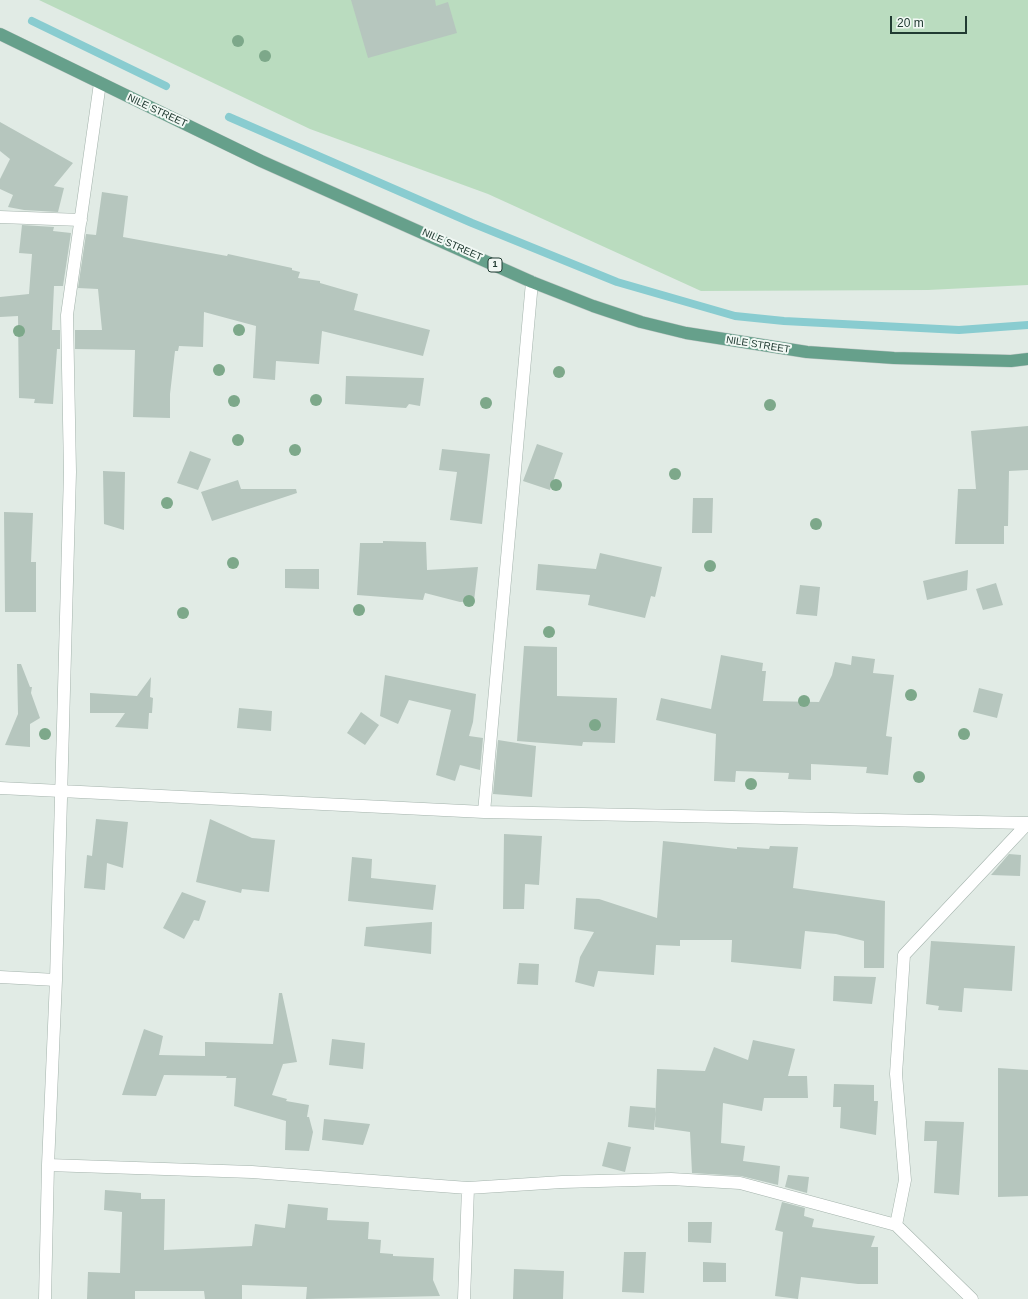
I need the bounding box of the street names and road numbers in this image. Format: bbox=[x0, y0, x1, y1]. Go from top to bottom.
street label: NILE STREET bbox=[125, 92, 189, 130]
street label: NILE STREET bbox=[420, 226, 484, 264]
road number: 1 bbox=[488, 258, 502, 272]
street label: NILE STREET bbox=[725, 334, 791, 356]

